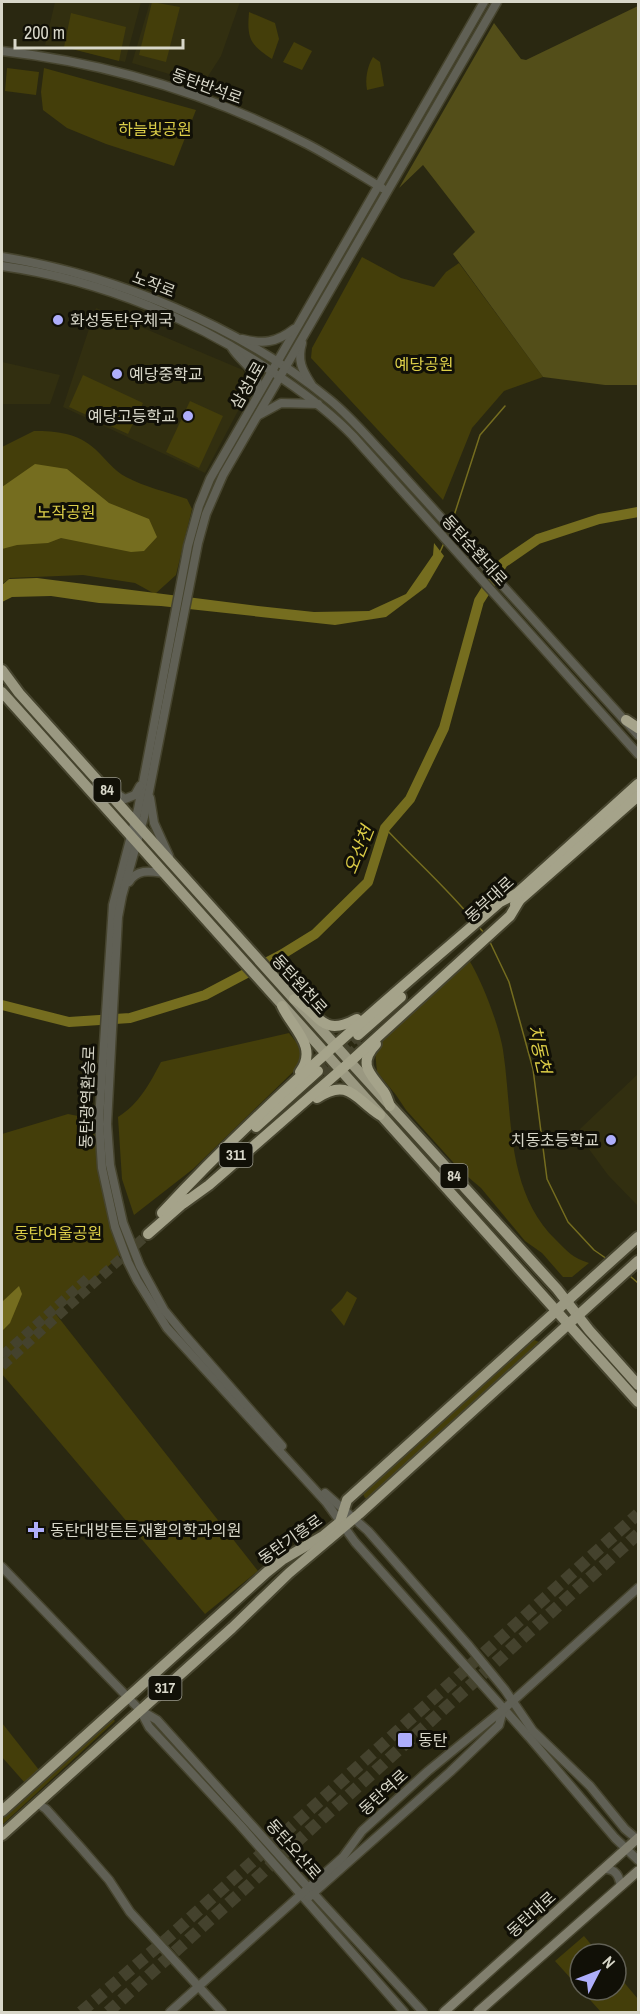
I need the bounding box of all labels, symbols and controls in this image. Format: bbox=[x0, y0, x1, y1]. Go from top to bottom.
scale bar bbox=[15, 12, 183, 50]
text: 200 m bbox=[24, 20, 65, 45]
street label: 동탄반석로 bbox=[169, 63, 246, 109]
park label: 하늘빛공원 bbox=[118, 118, 192, 140]
street label: 노작로 bbox=[129, 266, 179, 302]
place label: 화성동탄우체국 bbox=[70, 309, 173, 331]
marker: 화성동탄우체국 bbox=[51, 313, 65, 327]
park label: 예당공원 bbox=[395, 353, 453, 375]
street label: 삼성1로 bbox=[225, 357, 270, 413]
place label: 예당중학교 bbox=[129, 363, 203, 385]
marker: 예당중학교 bbox=[110, 367, 124, 381]
place label: 예당고등학교 bbox=[88, 405, 176, 427]
marker: 예당고등학교 bbox=[181, 409, 195, 423]
park label: 노작공원 bbox=[37, 501, 95, 523]
street label: 동탄순환대로 bbox=[437, 510, 513, 590]
road number: 84 bbox=[94, 778, 120, 802]
water label: 오산천 bbox=[338, 820, 380, 878]
street label: 동부대로 bbox=[460, 871, 518, 927]
street label: 동탄원천로 bbox=[267, 949, 333, 1019]
water label: 치동천 bbox=[522, 1022, 558, 1078]
street label: 동탄광역환승로 bbox=[74, 1045, 100, 1149]
place label: 치동초등학교 bbox=[511, 1129, 599, 1151]
marker: 치동초등학교 bbox=[604, 1133, 618, 1147]
road number: 311 bbox=[220, 1143, 252, 1167]
road number: 84 bbox=[440, 1164, 468, 1188]
park label: 동탄여울공원 bbox=[14, 1222, 102, 1244]
street label: 동탄기흥로 bbox=[254, 1509, 327, 1569]
place label: 동탄대방튼튼재활의학과의원 bbox=[50, 1519, 241, 1541]
marker: 동탄대방튼튼재활의학과의원 bbox=[27, 1521, 45, 1539]
road number: 317 bbox=[148, 1676, 182, 1700]
place label: 동탄 bbox=[418, 1729, 448, 1751]
marker: 동탄 bbox=[396, 1731, 414, 1749]
street label: 동탄역로 bbox=[354, 1764, 412, 1820]
street label: 동탄오산로 bbox=[262, 1814, 327, 1884]
street label: 동탄대로 bbox=[502, 1886, 560, 1942]
north arrow bbox=[568, 1942, 628, 2002]
text: N bbox=[598, 1951, 620, 1973]

